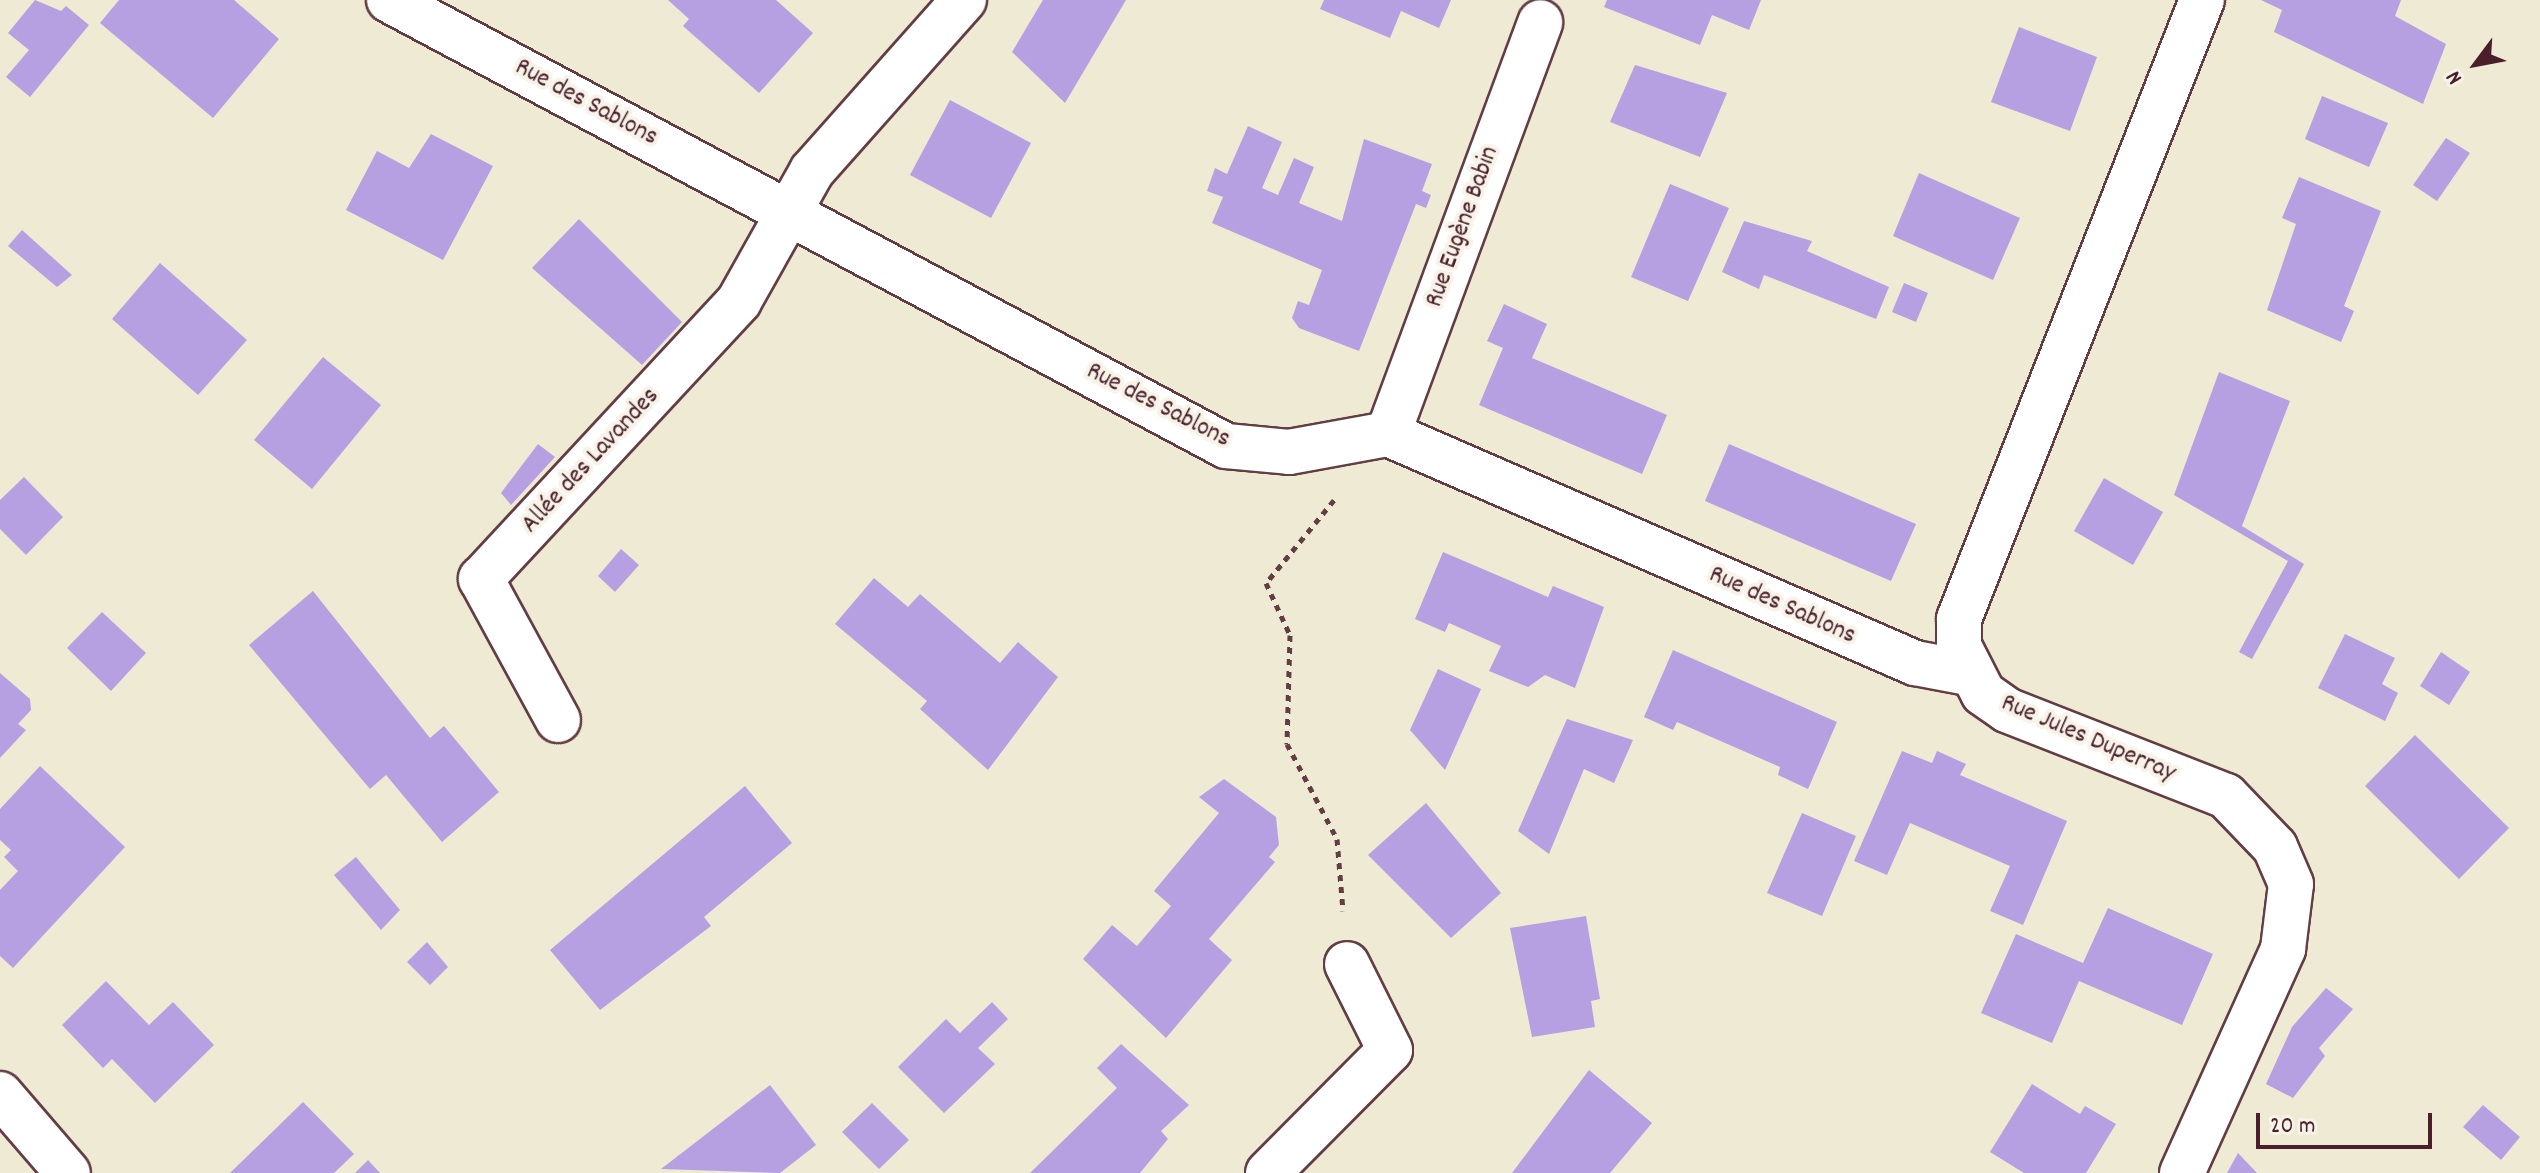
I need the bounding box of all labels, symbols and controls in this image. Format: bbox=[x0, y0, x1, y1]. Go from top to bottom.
north arrow bbox=[2436, 24, 2516, 104]
street label: Rue des Sablons bbox=[509, 52, 663, 154]
text: N bbox=[2439, 64, 2471, 90]
street label: Rue Eugène Babin bbox=[1419, 142, 1507, 312]
street label: Rue des Sablons bbox=[1081, 356, 1235, 456]
street label: Allée des Lavandes bbox=[515, 382, 667, 540]
street label: Rue des Sablons bbox=[1704, 560, 1860, 652]
street label: Rue Jules Duperray bbox=[1996, 688, 2180, 790]
scale bar bbox=[2260, 1097, 2436, 1147]
text: 20 m bbox=[2270, 1110, 2316, 1144]

